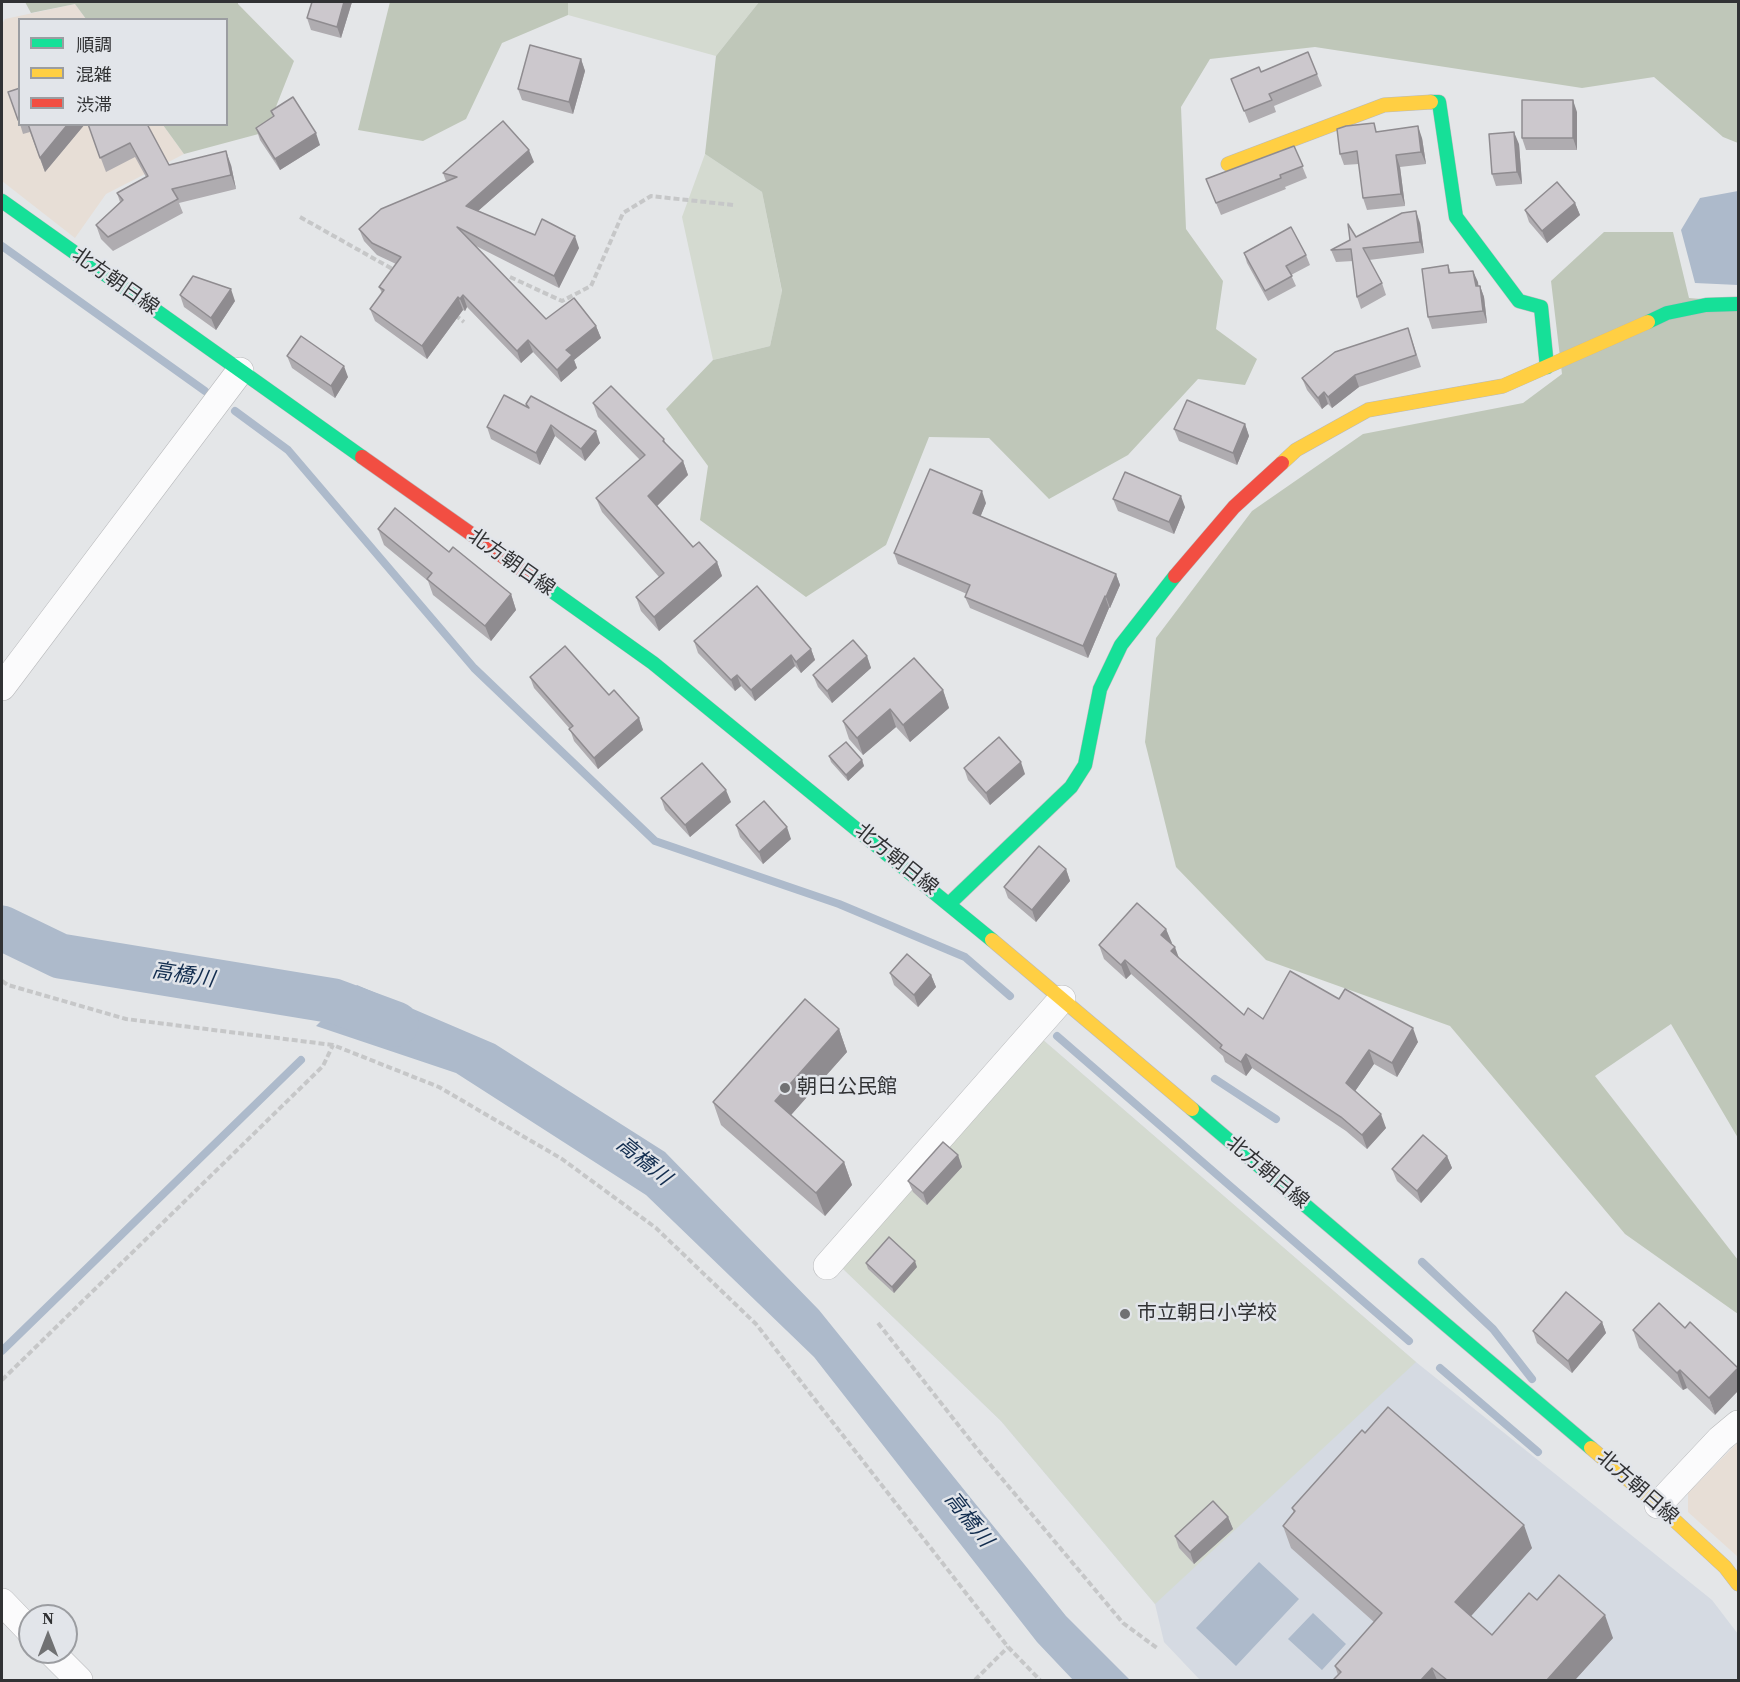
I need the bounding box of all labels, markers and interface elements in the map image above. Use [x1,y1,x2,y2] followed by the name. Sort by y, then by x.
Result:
[18,18,228,126] legend
[76,32,112,57] text: 順調
[76,62,112,87] text: 混雑
[76,92,112,117] text: 渋滞
[67,243,163,321] street label: 北方朝日線
[463,524,559,602] street label: 北方朝日線
[850,819,942,901] street label: 北方朝日線
[150,959,216,993] water label: 高橋川
[797,1076,897,1100] place label: 朝日公民館
[778,1081,792,1095] marker: 朝日公民館
[611,1132,675,1192] water label: 高橋川
[1221,1132,1313,1214] street label: 北方朝日線
[1137,1302,1277,1326] place label: 市立朝日小学校
[1118,1307,1132,1321] marker: 市立朝日小学校
[1591,1446,1683,1530] street label: 北方朝日線
[939,1487,997,1553] water label: 高橋川
[18,1604,78,1664] north arrow
[42,1607,54,1629] text: N

